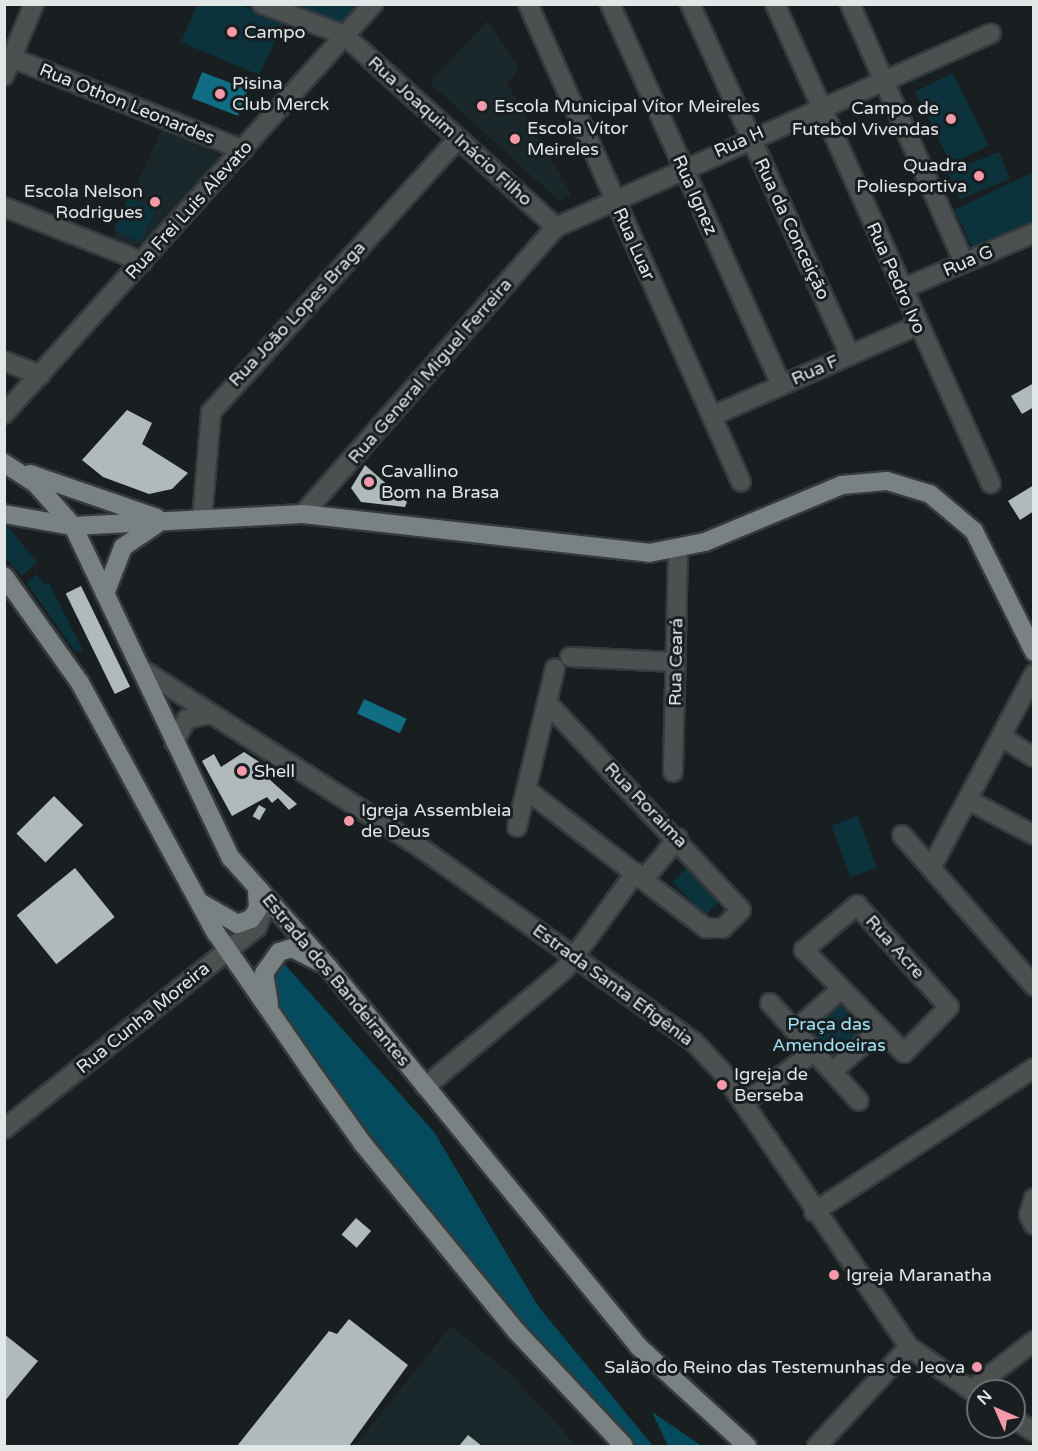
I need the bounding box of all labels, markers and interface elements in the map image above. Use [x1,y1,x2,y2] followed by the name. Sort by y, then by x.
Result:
[244,21,305,43] place label: Campo
[225,25,239,39] marker: Campo
[363,52,537,210] street label: Rua Joaquim Inácio Filho
[36,59,218,149] street label: Rua Othon Leonardes
[232,73,329,116] place label: Pisina Club Merck
[213,87,227,101] marker: Pisina Club Merck
[494,95,760,117] place label: Escola Municipal Vítor Meireles
[792,98,939,140] place label: Campo de Futebol Vivendas
[475,99,489,113] marker: Escola Municipal Vítor Meireles
[944,112,958,126] marker: Campo de Futebol Vivendas
[527,118,628,160] place label: Escola Vítor Meireles
[711,122,767,162] street label: Rua H
[508,132,522,146] marker: Escola Vítor Meireles
[121,136,257,284] street label: Rua Frei Luis Alevato
[668,152,722,238] street label: Rua Ignez
[750,155,834,303] street label: Rua da Conceição
[856,155,967,198] place label: Quadra Poliesportiva
[972,169,986,183] marker: Quadra Poliesportiva
[24,181,143,224] place label: Escola Nelson Rodrigues
[148,195,162,209] marker: Escola Nelson Rodrigues
[608,204,660,284] street label: Rua Luar
[862,219,930,337] street label: Rua Pedro Ivo
[224,237,370,391] street label: Rua João Lopes Braga
[940,241,996,281] street label: Rua G
[344,274,516,468] street label: Rua General Miguel Ferreira
[788,350,842,390] street label: Rua F
[381,461,499,504] place label: Cavallino Bom na Brasa
[362,475,376,489] marker: Cavallino Bom na Brasa
[664,618,688,706] street label: Rua Ceará
[600,758,692,852] street label: Rua Roraima
[254,760,295,782] place label: Shell
[235,764,249,778] marker: Shell
[361,800,511,842] place label: Igreja Assembleia de Deus
[342,814,356,828] marker: Igreja Assembleia de Deus
[257,889,415,1071] street label: Estrada dos Bandeirantes
[861,911,929,983] street label: Rua Acre
[528,919,698,1051] street label: Estrada Santa Efigênia
[72,958,214,1078] street label: Rua Cunha Moreira
[772,1014,886,1056] park label: Praça das Amendoeiras
[734,1064,808,1106] place label: Igreja de Berseba
[715,1078,729,1092] marker: Igreja de Berseba
[846,1264,992,1286] place label: Igreja Maranatha
[827,1268,841,1282] marker: Igreja Maranatha
[604,1356,965,1378] place label: Salão do Reino das Testemunhas de Jeova
[970,1360,984,1374] marker: Salão do Reino das Testemunhas de Jeova
[966,1379,1026,1439] north arrow
[973,1386,996,1409] text: N

